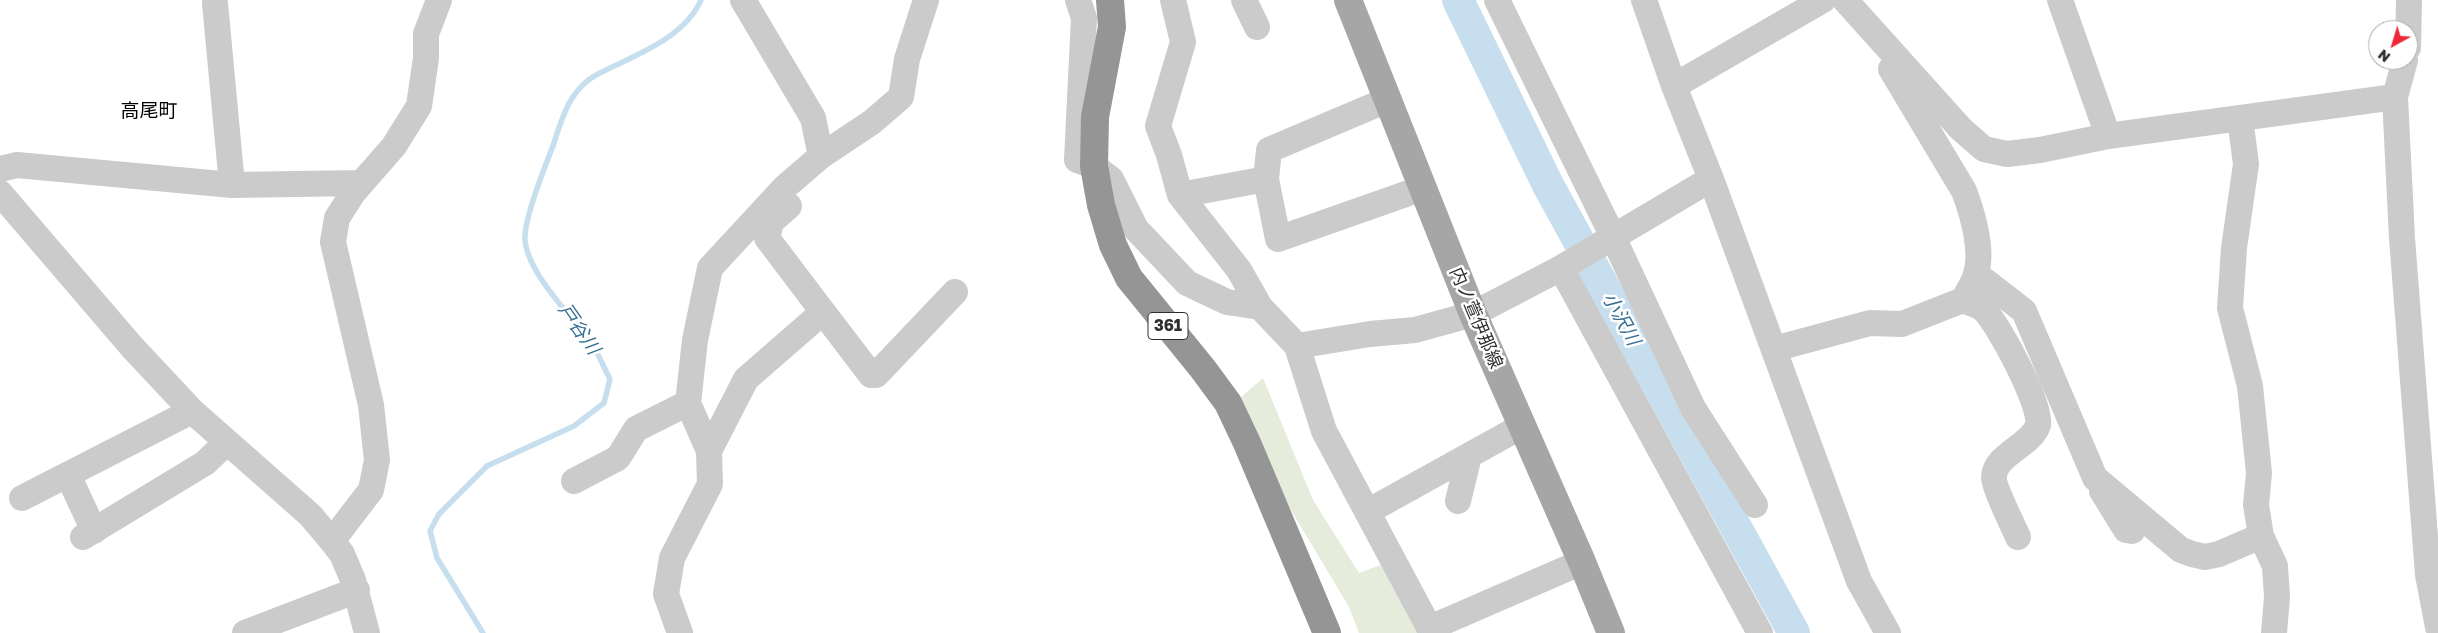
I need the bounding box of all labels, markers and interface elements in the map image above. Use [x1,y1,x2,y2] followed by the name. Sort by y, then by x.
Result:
[2368,20,2418,70] north arrow
[2374,46,2393,66] text: N
[121,100,177,122] district label: 高尾町
[1445,264,1507,372] street label: 内ノ萱伊那線
[1597,289,1645,349] water label: 小沢川
[553,299,605,359] water label: 戸谷川
[1148,312,1188,340] road number: 361

